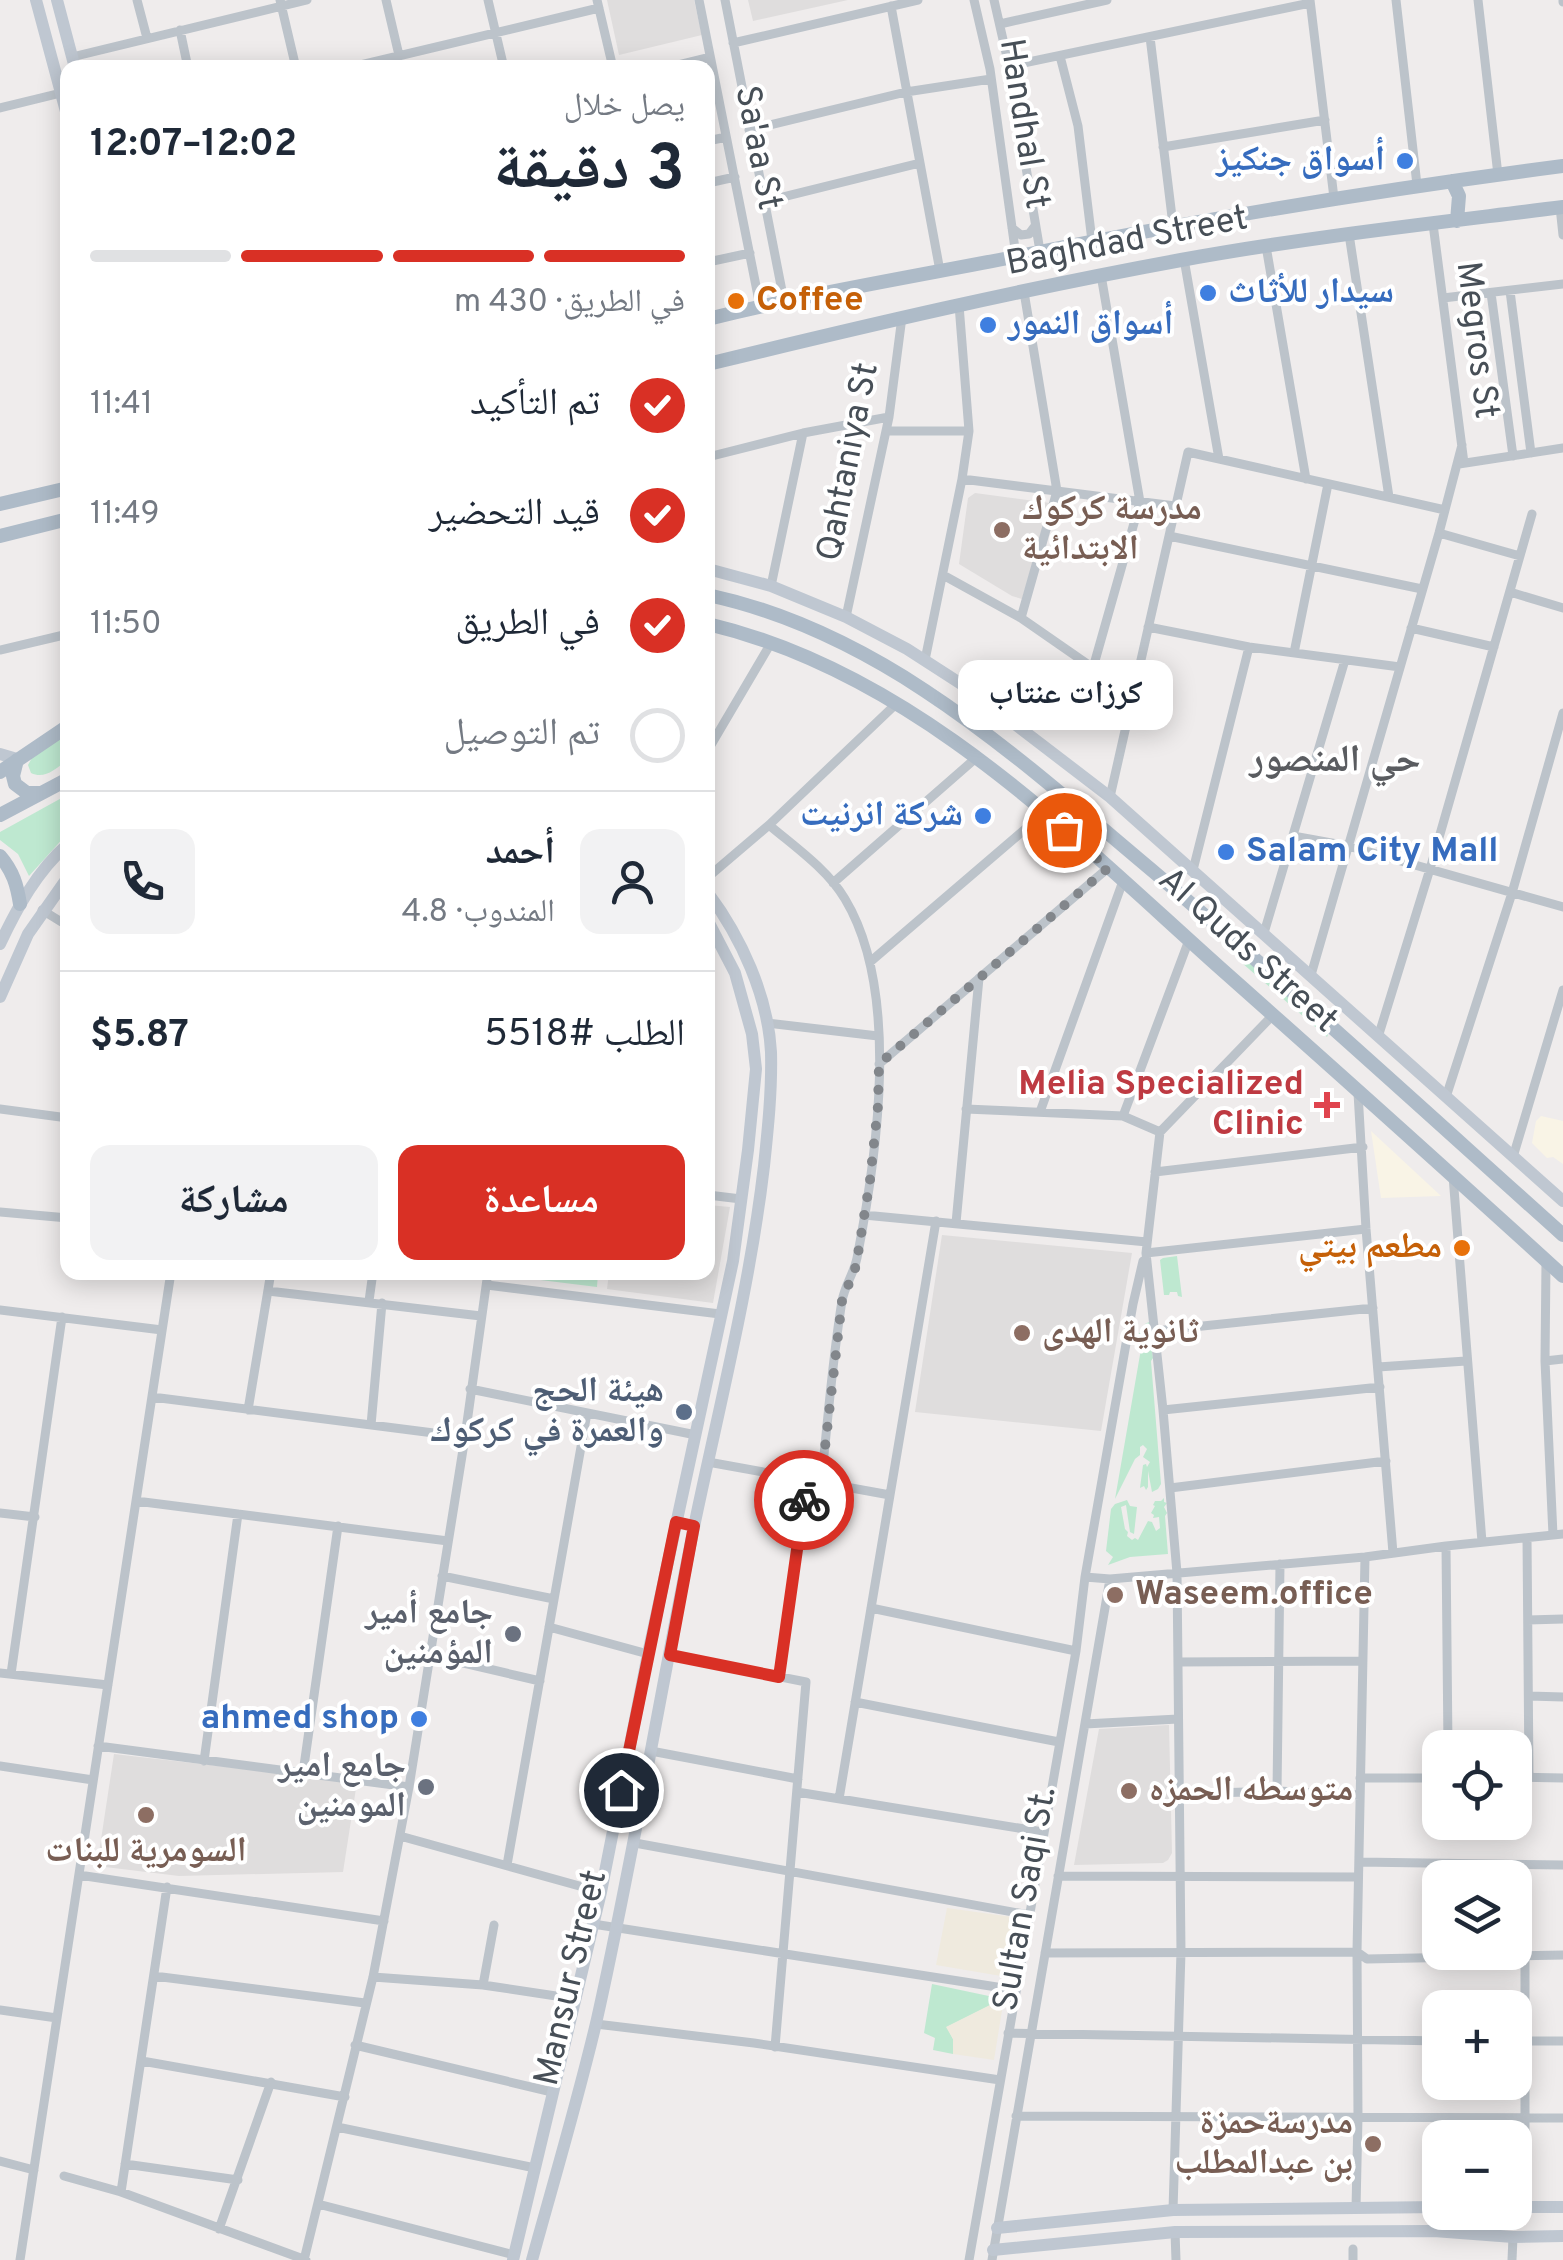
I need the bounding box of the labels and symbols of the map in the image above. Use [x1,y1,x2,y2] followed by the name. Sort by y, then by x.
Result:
[988,36,1058,212] street label: Handhal St
[723,82,791,214] street label: Sa'aa St
[1214,136,1385,183] place label: أسواق جنكيز
[1394,150,1416,172] marker: أسواق جنكيز
[1003,197,1251,287] street label: Baghdad Street
[1445,259,1507,421] street label: Megros St
[1228,271,1394,315] place label: سيدار للأثاث
[756,279,864,323] place label: Coffee
[1197,282,1219,304] marker: سيدار للأثاث
[725,290,747,312] marker: Coffee
[1006,300,1174,347] place label: أسواق النمور
[977,314,999,336] marker: أسواق النمور
[808,359,890,565] street label: Qahtaniya St
[1022,488,1202,572] place label: مدرسة كركوك الابتدائية
[991,519,1013,541] marker: مدرسة كركوك الابتدائية
[956,660,1172,730] callout: كرزات عنتاب
[1247,737,1421,787] district label: حي المنصور
[1022,788,1107,873] pin
[800,794,963,838] place label: شركة انرنيت
[972,805,994,827] marker: شركة انرنيت
[1246,830,1499,874] place label: Salam City Mall
[1215,841,1237,863] marker: Salam City Mall
[1148,859,1346,1043] street label: Al Quds Street
[1018,1063,1304,1147] place label: Melia Specialized Clinic
[1314,1092,1340,1118] marker: Melia Specialized Clinic
[1298,1226,1442,1273] place label: مطعم بيتي
[1451,1237,1473,1259] marker: مطعم بيتي
[1042,1311,1199,1355] place label: ثانوية الهدى
[1011,1322,1033,1344] marker: ثانوية الهدى
[430,1370,664,1457] place label: هيئة الحج والعمرة في كركوك
[673,1401,695,1423] marker: هيئة الحج والعمرة في كركوك
[754,1450,854,1550] courier
[1135,1573,1373,1617] place label: Waseem.office
[1104,1584,1126,1606] marker: Waseem.office
[363,1589,493,1676] place label: جامع أمير المؤمنين
[502,1623,524,1645] marker: جامع أمير المؤمنين
[201,1697,399,1741] place label: ahmed shop
[408,1708,430,1730] marker: ahmed shop
[276,1745,406,1829] place label: جامع امير المومنين
[579,1748,664,1833] pin
[1149,1769,1353,1813] place label: متوسطه الحمزه
[415,1776,437,1798] marker: جامع امير المومنين
[1118,1780,1140,1802] marker: متوسطه الحمزه
[985,1783,1067,2015] street label: Sultan Saqi St.
[135,1804,157,1826] marker: السومرية للبنات
[45,1830,247,1874] place label: السومرية للبنات
[526,1866,618,2090] street label: Mansur Street
[1174,2102,1353,2186] place label: مدرسةحمزة بن عبدالمطلب
[1362,2133,1384,2155] marker: مدرسةحمزة بن عبدالمطلب

